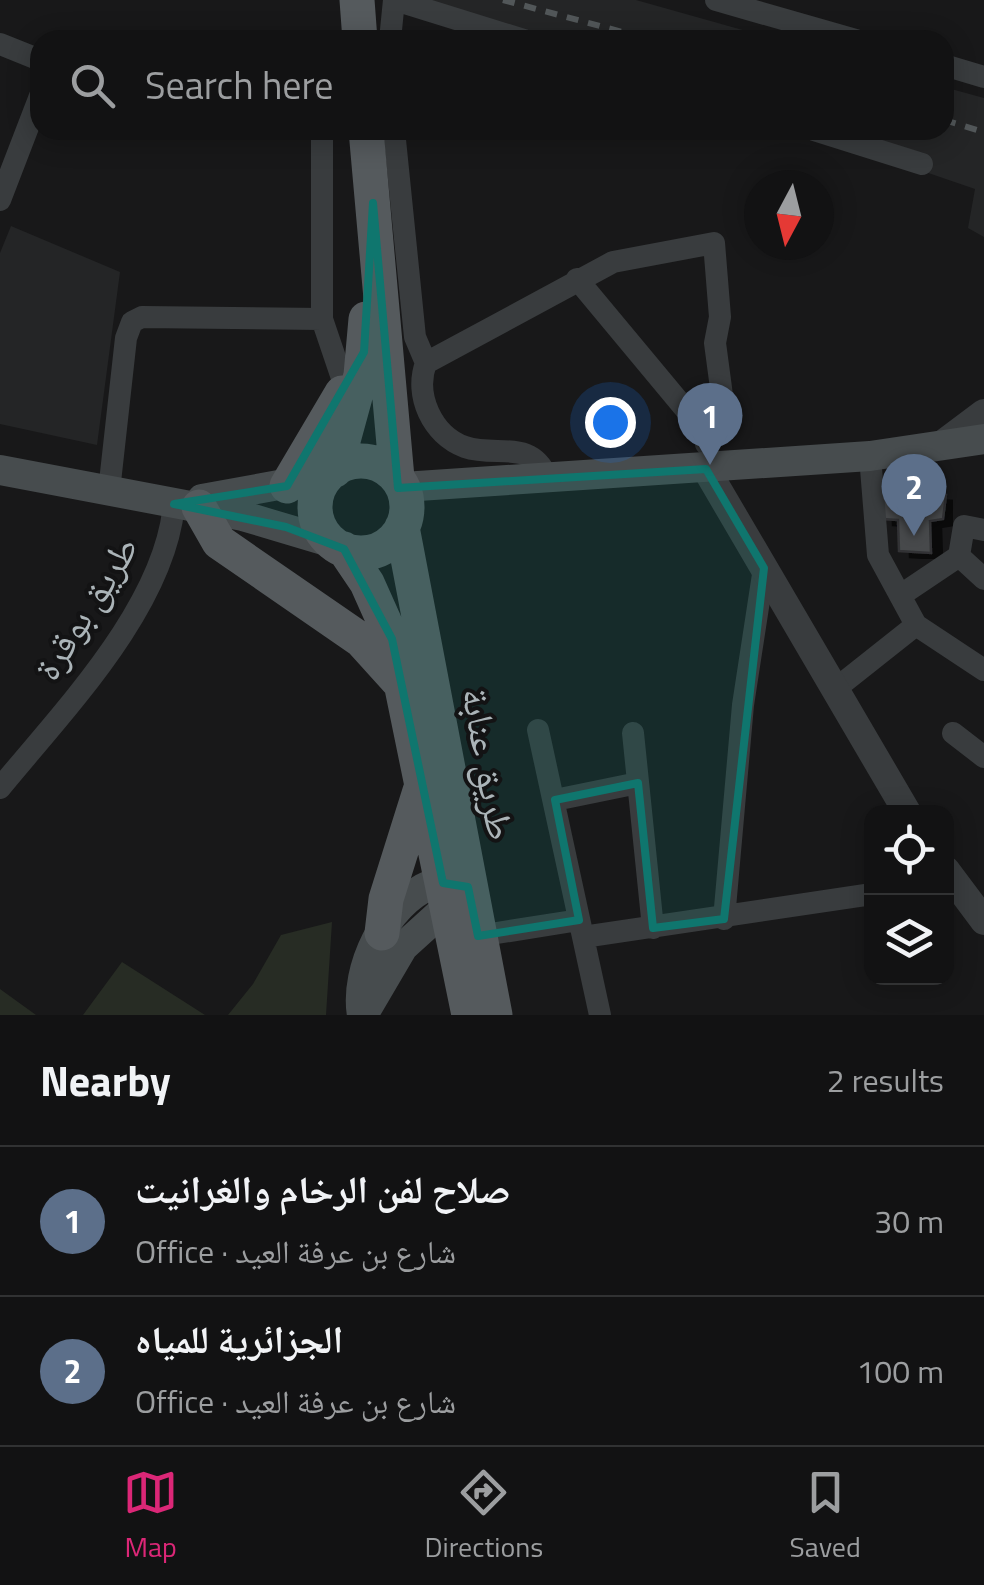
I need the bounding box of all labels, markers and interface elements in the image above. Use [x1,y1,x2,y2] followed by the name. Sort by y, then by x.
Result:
[30,30,954,140] search box
[145,56,333,114] text: Search here
[65,58,120,113] icon: search
[744,170,834,260] north arrow
[678,382,742,465] pin: 1
[585,397,636,448] your location
[882,454,946,536] pin: 2
[18,524,152,691] street label: طريق بوقرة
[447,683,531,845] street label: طريق عنابة
[864,805,954,985] map controls
[864,805,954,895] button: locate
[864,895,954,985] button: layers
[40,1048,171,1112] text: Nearby
[827,1056,944,1104] text: 2 results
[135,1160,510,1218] text: صلاح لفن الرخام والغرانيت
[64,1197,81,1245] text: 1
[874,1197,944,1245] text: 30 m
[135,1227,456,1275] text: Office · شارع بن عرفة العيد
[135,1310,343,1368] text: الجزائرية للمياه
[64,1347,81,1395] text: 2
[856,1347,944,1395] text: 100 m
[135,1377,456,1425] text: Office · شارع بن عرفة العيد
[123,1465,178,1568] tab: Map
[424,1465,543,1568] tab: Directions
[790,1465,861,1568] tab: Saved

